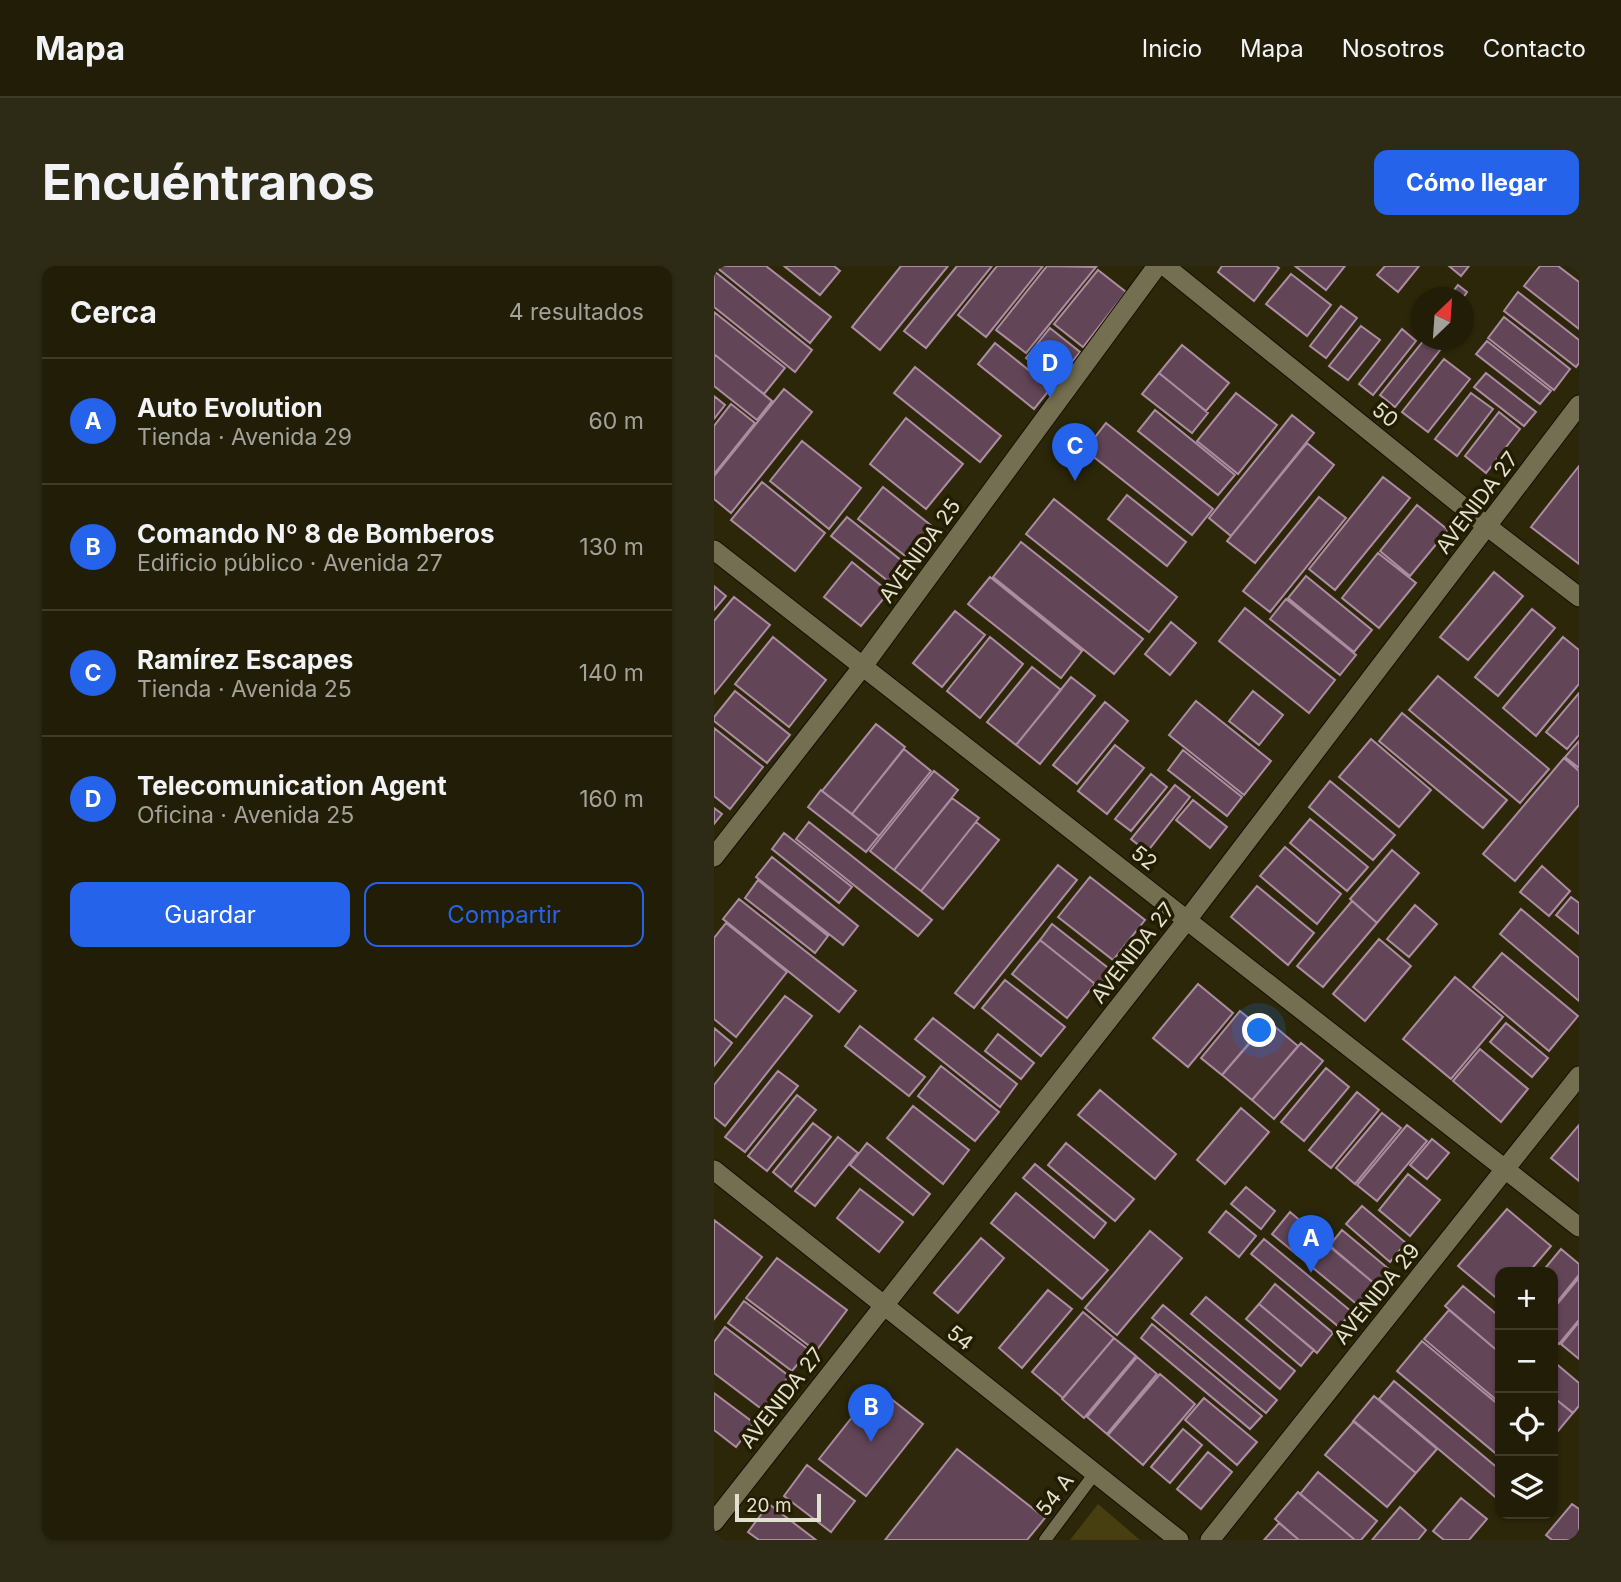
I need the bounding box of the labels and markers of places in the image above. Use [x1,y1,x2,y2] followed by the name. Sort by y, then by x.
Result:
[1027,340,1073,398] pin: D
[1052,423,1098,481] pin: C
[1288,1215,1334,1273] pin: A
[848,1384,894,1442] pin: B

